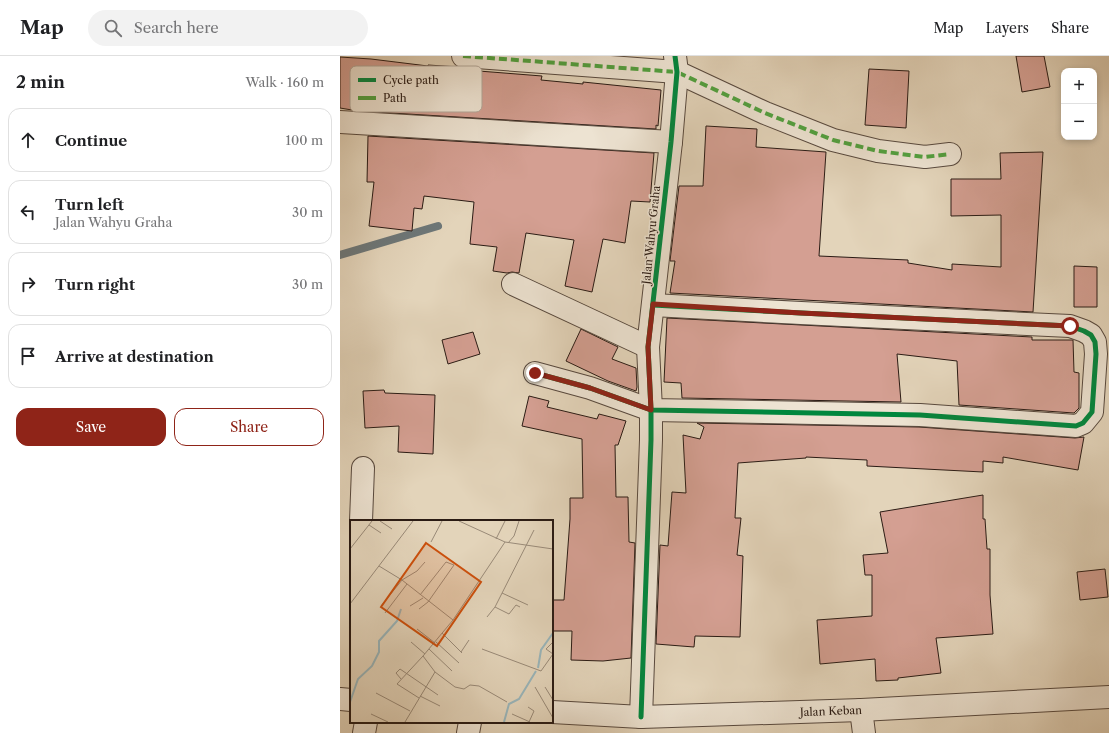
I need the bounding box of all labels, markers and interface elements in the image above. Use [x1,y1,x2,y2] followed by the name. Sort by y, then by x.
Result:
[88,10,368,46] search box
[20,16,64,39] text: Map
[102,17,124,39] icon: search
[134,18,219,37] text: Search here
[933,19,963,37] text: Map
[985,19,1029,37] text: Layers
[1051,19,1089,37] text: Share
[350,66,482,112] legend
[1061,68,1097,140] map controls
[1061,68,1097,104] button: +
[16,72,65,92] text: 2 min
[383,73,439,87] text: Cycle path
[245,74,324,90] text: Walk · 160 m
[383,91,407,105] text: Path
[1061,104,1097,140] button: −
[17,129,39,151] icon: ahead
[55,131,127,150] text: Continue
[285,132,323,148] text: 100 m
[639,185,663,287] street label: Jalan Wahyu Graha
[55,195,124,214] text: Turn left
[17,201,39,223] icon: left
[292,204,323,220] text: 30 m
[55,214,172,230] text: Jalan Wahyu Graha
[17,273,39,295] icon: right
[55,275,135,294] text: Turn right
[292,276,323,292] text: 30 m
[1061,317,1079,335] route start
[17,345,39,367] icon: arrive
[55,347,214,366] text: Arrive at destination
[526,364,544,382] route end
[16,408,166,446] button: Save
[174,408,324,446] button: Share
[350,520,553,723] inset map
[798,703,862,719] street label: Jalan Keban

